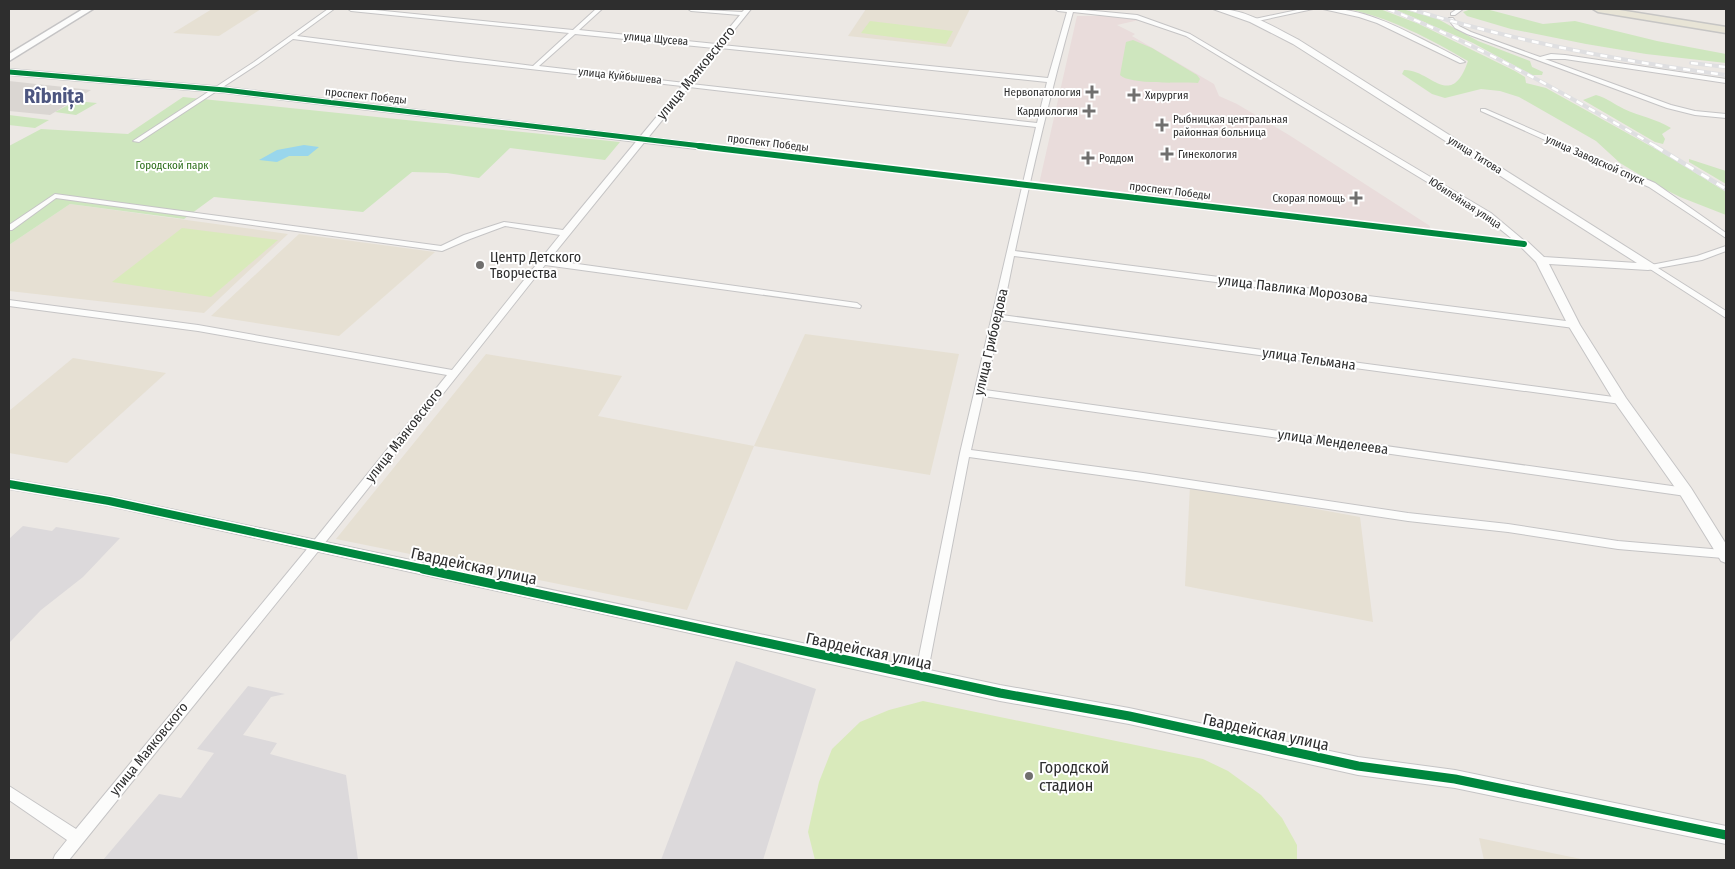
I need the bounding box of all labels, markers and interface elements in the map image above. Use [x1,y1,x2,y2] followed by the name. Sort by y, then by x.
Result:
[653,23,739,123] street label: улица Маяковского
[623,30,689,48] street label: улица Щусева
[578,65,662,87] street label: улица Куйбышева
[24,84,84,110] district label: Rîbnița
[325,85,407,107] street label: проспект Победы
[1085,85,1099,99] marker: Нервопатология
[1004,86,1081,99] place label: Нервопатология
[1127,88,1141,102] marker: Хирургия
[1145,89,1188,102] place label: Хирургия
[1082,104,1096,118] marker: Кардиология
[1017,105,1078,118] place label: Кардиология
[1173,113,1288,139] place label: Рыбницкая центральная районная больница
[1155,118,1169,132] marker: Рыбницкая центральная районная больница
[727,132,809,154] street label: проспект Победы
[1544,132,1647,188] street label: улица Заводской спуск
[1445,133,1505,177] street label: улица Титова
[1160,147,1174,161] marker: Гинекология
[1178,148,1237,161] place label: Гинекология
[1081,151,1095,165] marker: Роддом
[1099,152,1134,165] place label: Роддом
[135,159,209,172] park label: Городской парк
[1426,175,1504,231] street label: Юбилейная улица
[1129,180,1211,202] street label: проспект Победы
[1349,191,1363,205] marker: Скорая помощь
[1272,192,1345,205] place label: Скорая помощь
[490,249,581,282] place label: Центр Детского Творчества
[474,259,486,271] marker: Центр Детского Творчества
[1217,271,1369,307] street label: улица Павлика Морозова
[970,287,1012,397] street label: улица Грибоедова
[1261,344,1357,374] street label: улица Тельмана
[362,384,446,486] street label: улица Маяковского
[1277,426,1389,458] street label: улица Менделеева
[409,543,539,589] street label: Гвардейская улица
[804,628,934,674] street label: Гвардейская улица
[106,699,192,799] street label: улица Маяковского
[1201,709,1331,755] street label: Гвардейская улица
[1039,758,1109,795] place label: Городской стадион
[1023,770,1035,782] marker: Городской стадион

